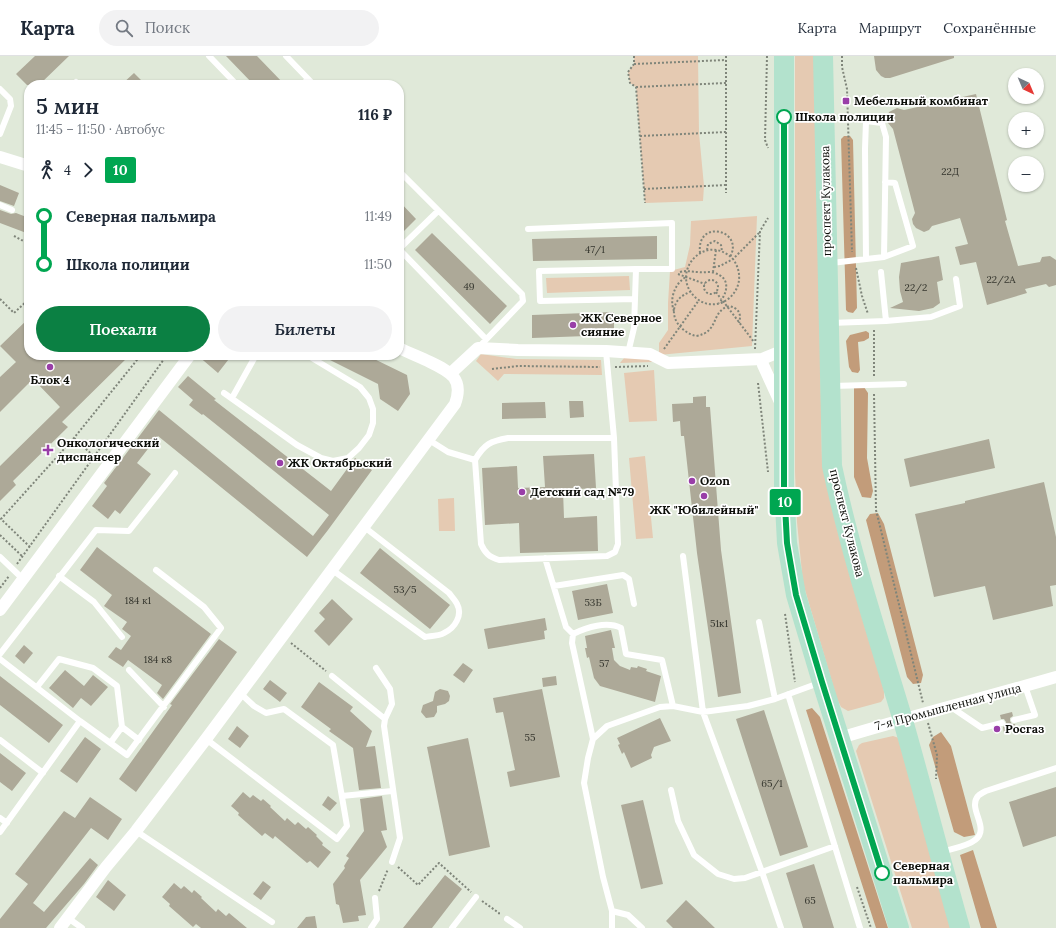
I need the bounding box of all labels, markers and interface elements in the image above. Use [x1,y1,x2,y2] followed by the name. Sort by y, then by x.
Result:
[99,10,379,46] search box
[20,16,75,40] text: Карта
[113,17,135,39] icon: search
[145,18,190,37] text: Поиск
[797,19,837,37] text: Карта
[859,19,921,37] text: Маршрут
[943,19,1036,37] text: Сохранённые
[1008,68,1044,104] north arrow
[1008,68,1044,192] map controls
[36,92,99,120] text: 5 мин
[854,93,989,108] place label: Мебельный комбинат
[841,96,851,106] marker: Мебельный комбинат
[358,105,392,124] text: 116 ₽
[776,109,792,125] marker: Школа полиции
[795,109,894,124] place label: Школа полиции
[1008,112,1044,148] button: +
[36,121,165,138] text: 11:45 – 11:50 · Автобус
[817,146,834,256] street label: проспект Кулакова
[1008,156,1044,192] button: −
[36,159,58,181] icon: walk
[77,159,99,181] icon: forward
[113,161,128,179] text: 10
[64,162,71,179] text: 4
[941,165,959,178] house number: 22Д
[66,207,216,226] text: Северная пальмира
[365,208,392,225] text: 11:49
[585,243,605,256] house number: 47/1
[66,255,190,274] text: Школа полиции
[364,256,392,273] text: 11:50
[986,273,1016,286] house number: 22/2А
[463,280,475,293] house number: 49
[905,281,927,294] house number: 22/2
[36,306,210,352] button: Поехали
[218,306,392,352] button: Билеты
[581,310,662,339] place label: ЖК Северное сияние
[568,320,578,330] marker: ЖК Северное сияние
[45,362,55,372] marker: Блок 4
[30,372,70,387] place label: Блок 4
[57,435,159,464] place label: Онкологический диспансер
[42,444,54,456] marker: Онкологический диспансер
[288,455,392,470] place label: ЖК Октябрьский
[275,458,285,468] marker: ЖК Октябрьский
[827,467,868,578] street label: проспект Кулакова
[700,473,730,488] place label: Ozon
[687,476,697,486] marker: Ozon
[530,484,634,499] place label: Детский сад №79
[517,487,527,497] marker: Детский сад №79
[767,489,803,515] line badge: 10
[699,491,709,501] marker: ЖК "Юбилейный"
[778,493,792,511] text: 10
[650,502,758,517] place label: ЖК "Юбилейный"
[394,583,416,596] house number: 53/5
[125,594,152,607] house number: 184 к1
[584,596,602,609] house number: 53Б
[710,617,728,630] house number: 51к1
[144,653,173,666] house number: 184 к8
[599,657,609,670] house number: 57
[873,680,1023,733] street label: 7-я Промышленная улица
[1005,721,1044,736] place label: Росгаз
[992,724,1002,734] marker: Росгаз
[525,731,535,744] house number: 55
[761,777,783,790] house number: 65/1
[893,858,954,887] place label: Северная пальмира
[874,865,890,881] marker: Северная пальмира
[804,894,816,907] house number: 65

